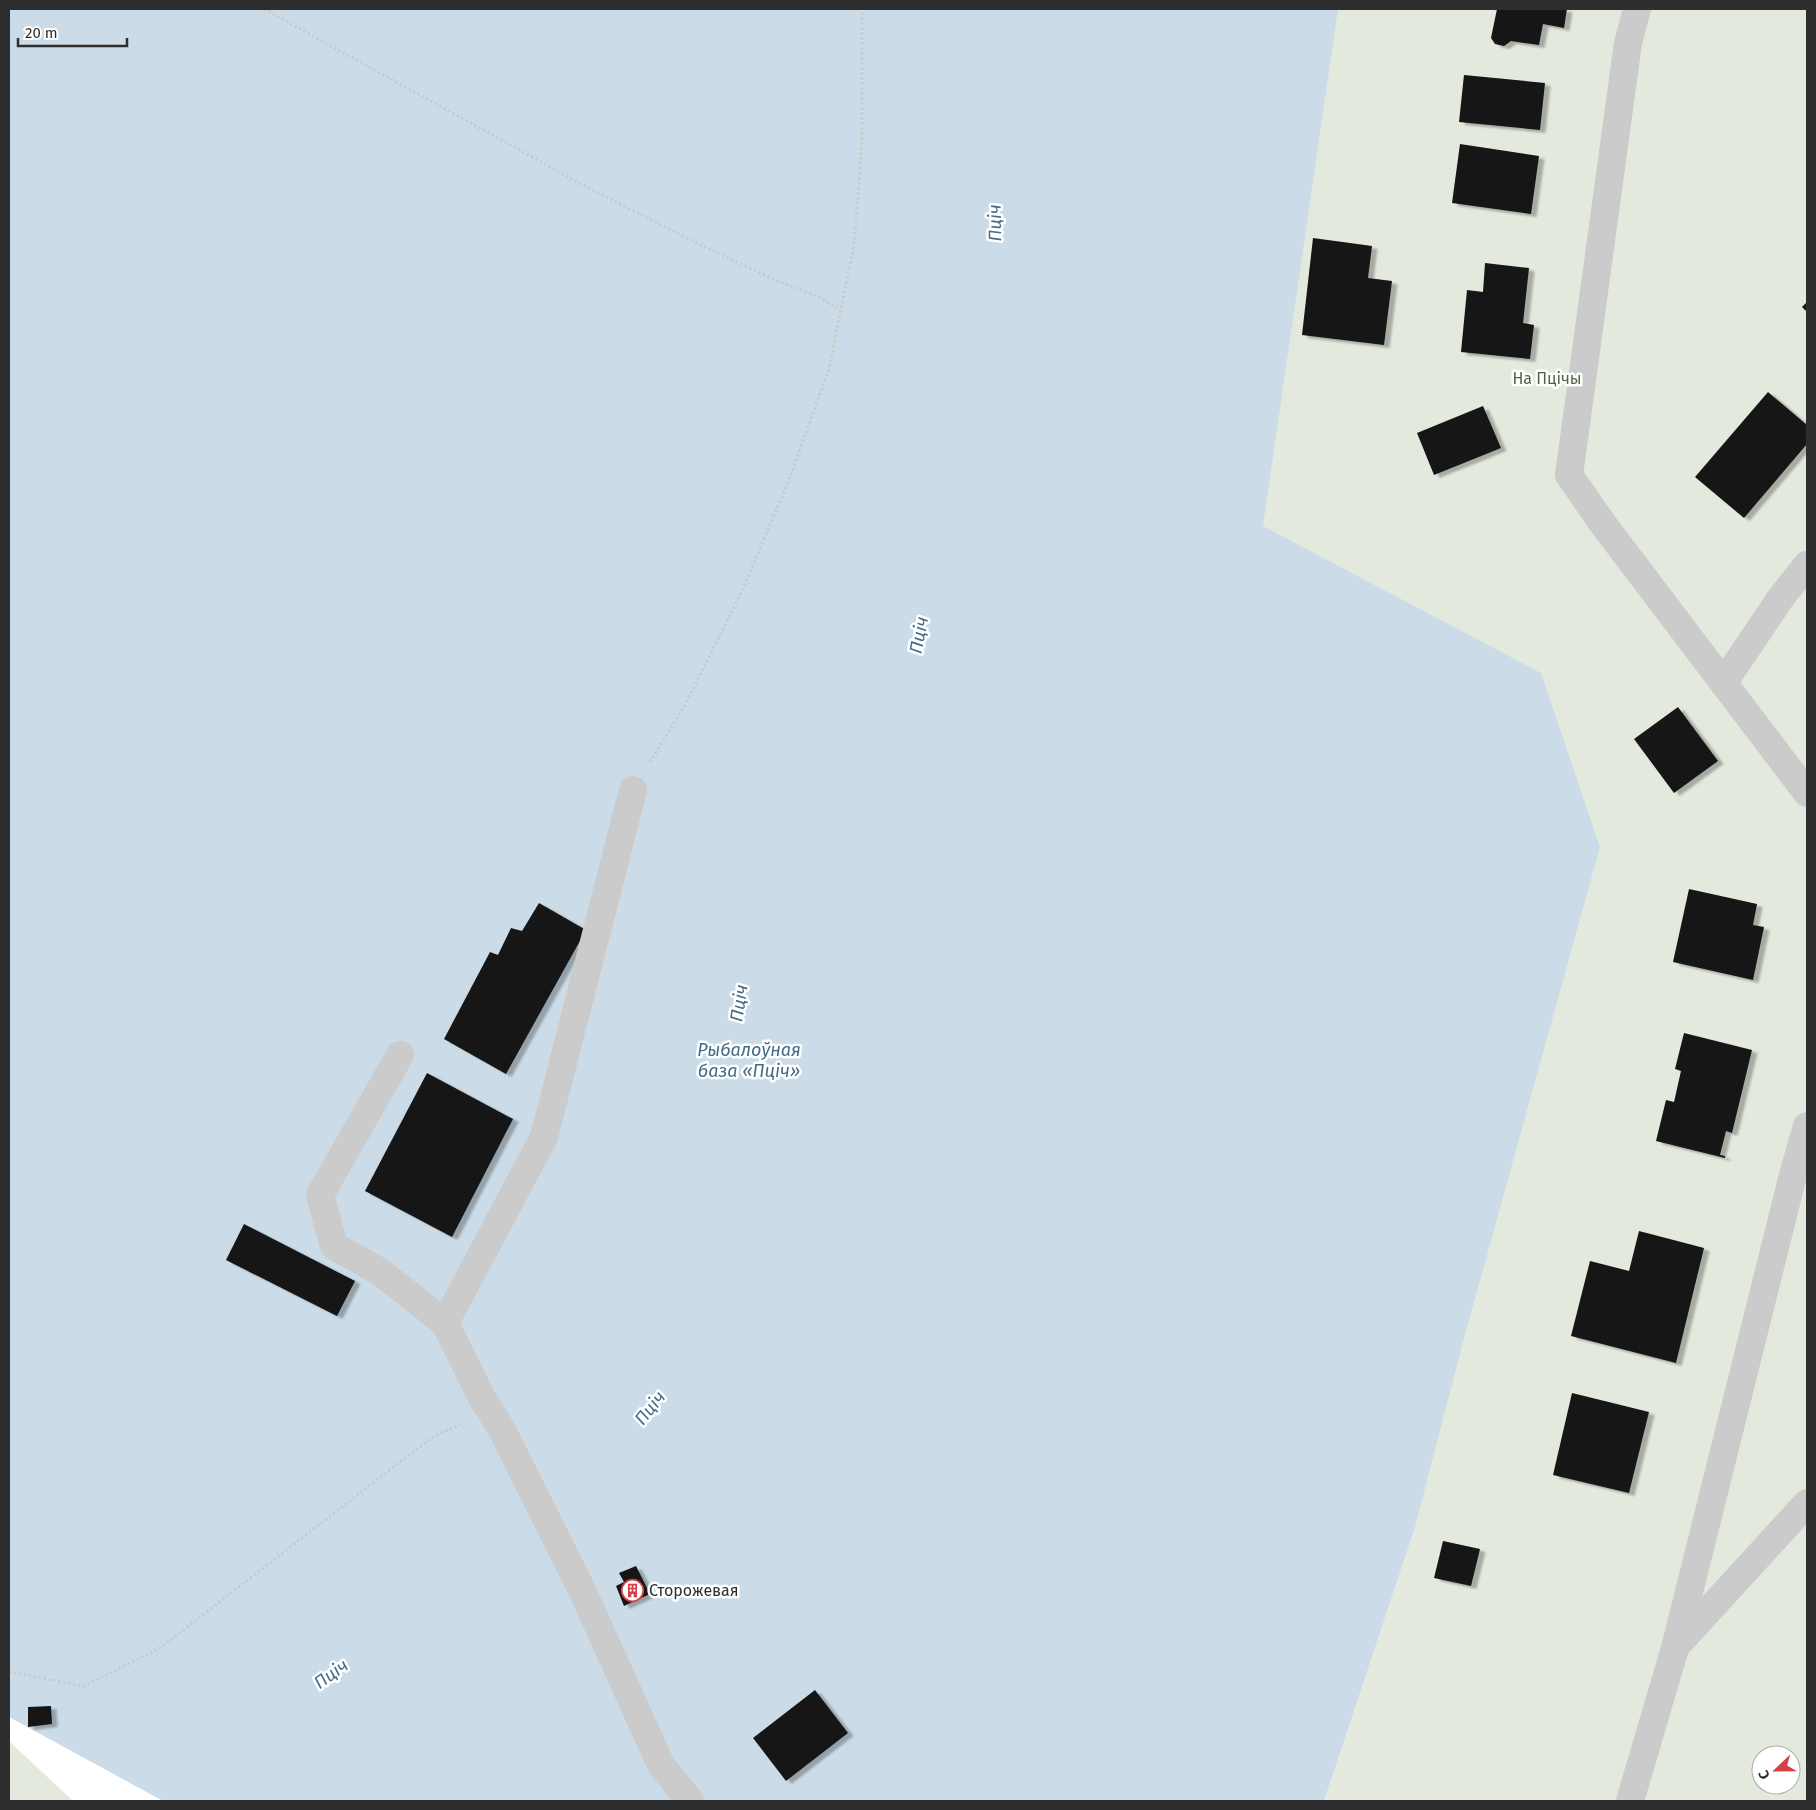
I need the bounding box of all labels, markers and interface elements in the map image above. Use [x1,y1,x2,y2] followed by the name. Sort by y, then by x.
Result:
[18,15,126,47] scale bar
[25,24,58,42] text: 20 m
[984,204,1006,242] water label: Пціч
[1512,369,1582,388] park label: На Пцічы
[905,615,933,655] water label: Пціч
[725,983,753,1023] water label: Пціч
[697,1039,801,1082] water label: Рыбалоўная база «Пціч»
[630,1387,670,1429] water label: Пціч
[621,1578,645,1602] building icon: Сторожевая
[649,1581,739,1600] place label: Сторожевая
[309,1654,353,1694] water label: Пціч
[1751,1745,1801,1795] north arrow
[1755,1768,1774,1782] text: С

